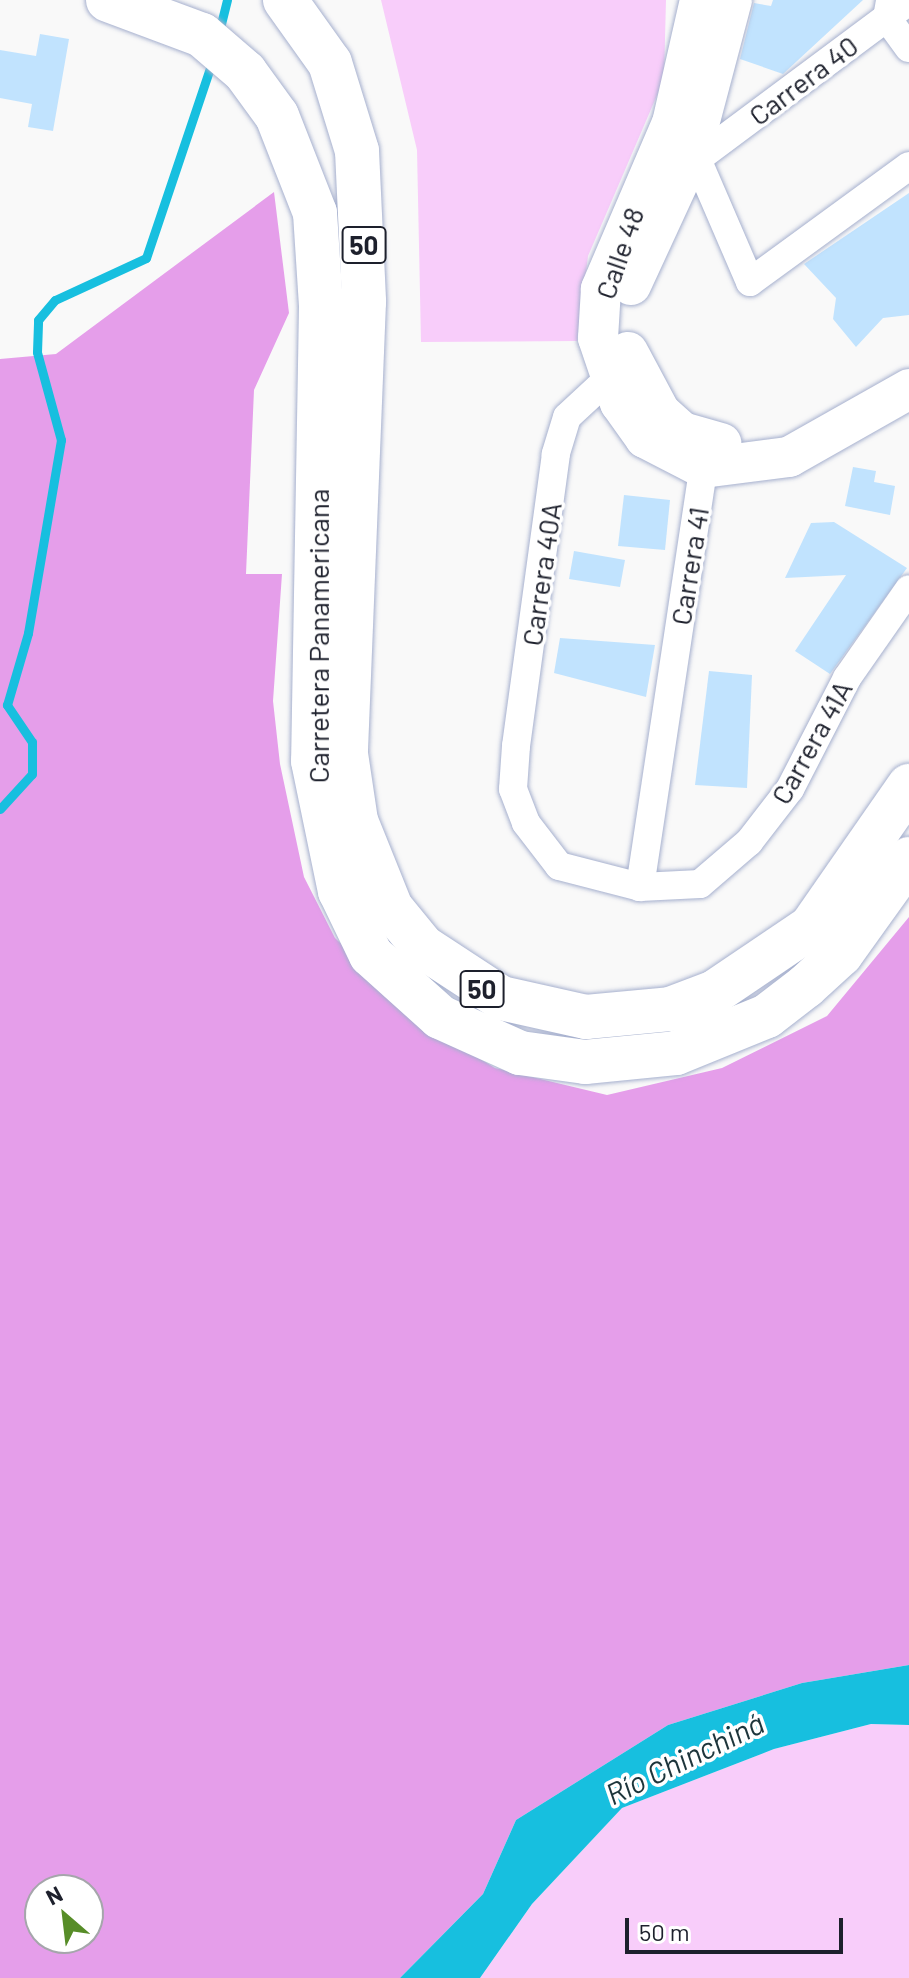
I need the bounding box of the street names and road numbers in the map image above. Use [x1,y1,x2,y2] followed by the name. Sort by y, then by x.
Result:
[742,28,864,132] street label: Carrera 40
[588,203,650,303] street label: Calle 48
[340,223,388,267] road number: 50
[301,489,335,783] street label: Carretera Panamericana
[514,500,568,648] street label: Carrera 40A
[663,505,715,627] street label: Carrera 41
[763,674,859,810] street label: Carrera 41A
[458,967,506,1011] road number: 50

